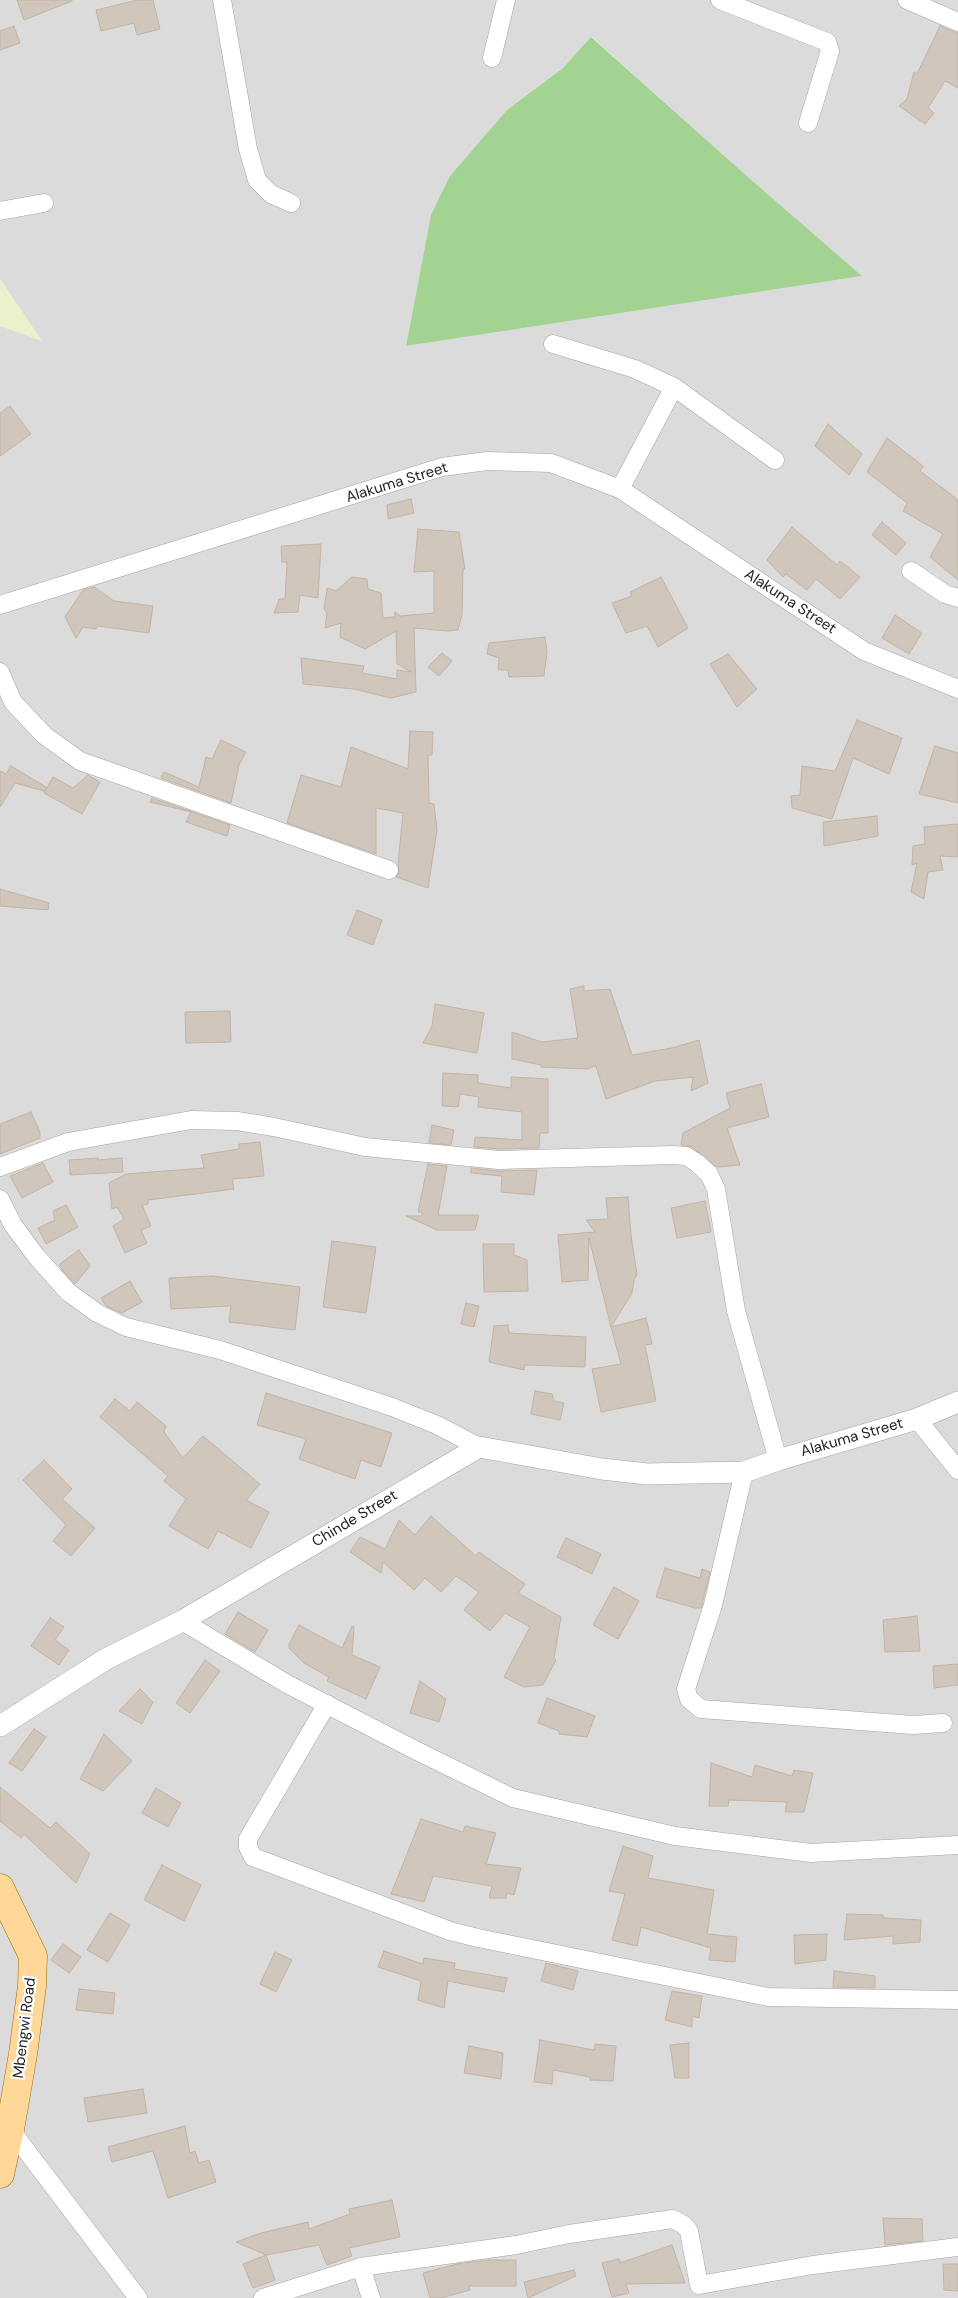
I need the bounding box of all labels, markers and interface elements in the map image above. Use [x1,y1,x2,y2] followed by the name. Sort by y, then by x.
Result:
[344,459,450,507] street label: Alakuma Street
[741,566,839,638] street label: Alakuma Street
[799,1415,905,1461] street label: Alakuma Street
[309,1487,401,1551] street label: Chinde Street
[10,1977,40,2079] street label: Mbengwi Road

